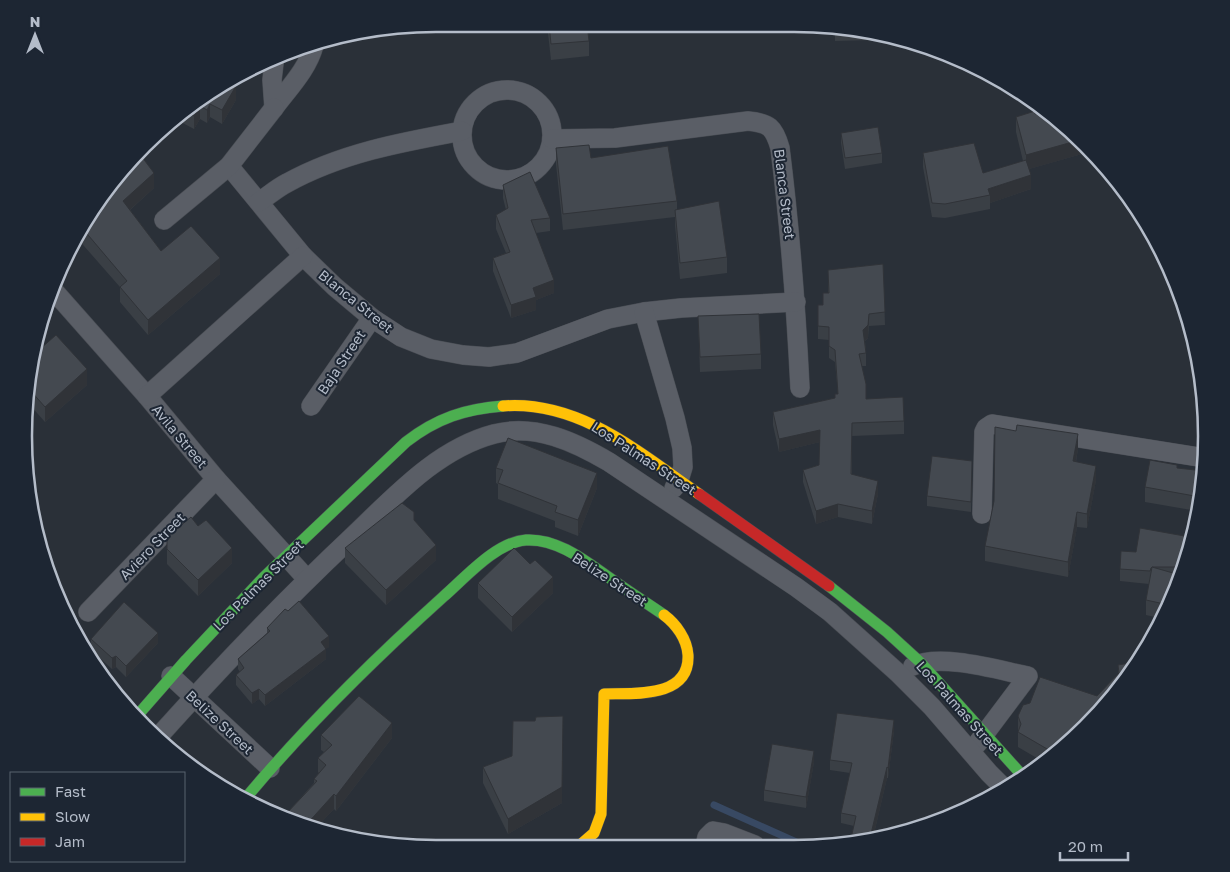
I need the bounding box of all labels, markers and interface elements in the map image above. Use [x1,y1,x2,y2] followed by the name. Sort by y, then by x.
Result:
[10,10,60,60] north arrow
[30,13,40,30] text: N
[771,148,799,240] street label: Blanca Street
[315,266,397,336] street label: Blanca Street
[313,327,369,397] street label: Baja Street
[149,401,211,471] street label: Avila Street
[589,418,699,498] street label: Los Palmas Street
[116,509,188,583] street label: Aviero Street
[209,536,307,634] street label: Los Palmas Street
[569,548,651,610] street label: Belize Street
[913,657,1007,759] street label: Los Palmas Street
[183,686,257,758] street label: Belize Street
[10,772,185,862] legend
[55,782,86,800] text: Fast
[55,807,90,825] text: Slow
[1060,830,1128,862] scale bar
[55,832,85,850] text: Jam
[1068,837,1103,855] text: 20 m

